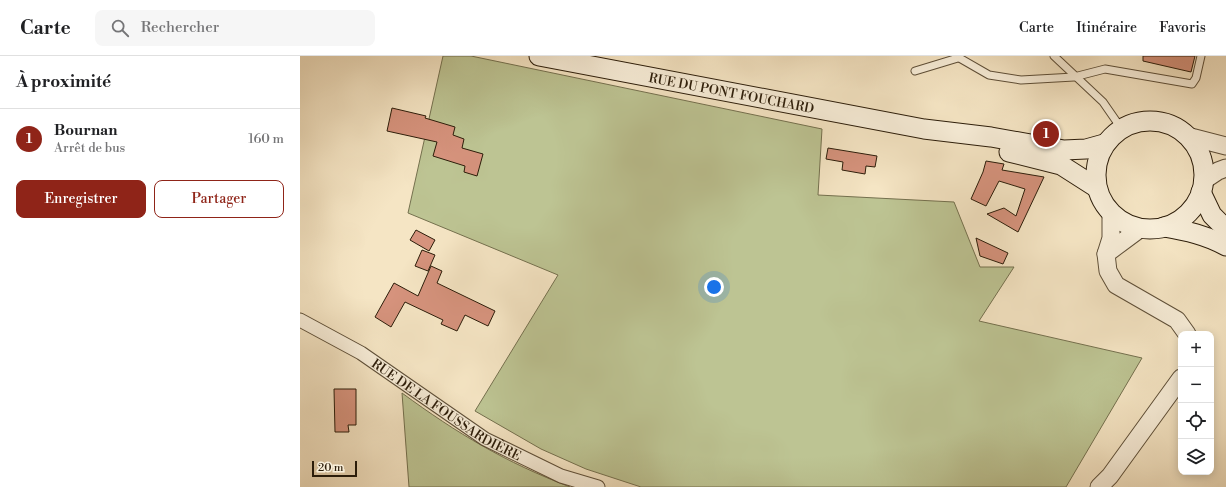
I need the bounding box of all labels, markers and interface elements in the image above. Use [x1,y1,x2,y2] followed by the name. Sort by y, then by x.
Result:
[95,10,375,46] search box
[20,16,71,40] text: Carte
[109,17,131,39] icon: search
[141,18,219,37] text: Rechercher
[1019,19,1054,37] text: Carte
[1076,19,1137,37] text: Itinéraire
[1159,19,1206,37] text: Favoris
[647,70,815,117] street label: RUE DU PONT FOUCHARD
[16,71,111,93] text: À proximité
[1033,119,1059,149] pin: 1
[54,121,117,140] text: Bournan
[26,131,32,147] text: 1
[248,131,284,147] text: 160 m
[54,140,125,156] text: Arrêt de bus
[16,180,146,218] button: Enregistrer
[154,180,284,218] button: Partager
[704,277,724,297] your location
[1178,331,1214,475] map controls
[1178,331,1214,367] button: +
[368,356,524,464] street label: RUE DE LA FOUSSARDIÈRE
[1178,367,1214,403] button: −
[1178,403,1214,439] button: locate
[1178,439,1214,475] button: layers
[312,459,357,478] scale bar
[318,461,343,475] text: 20 m

